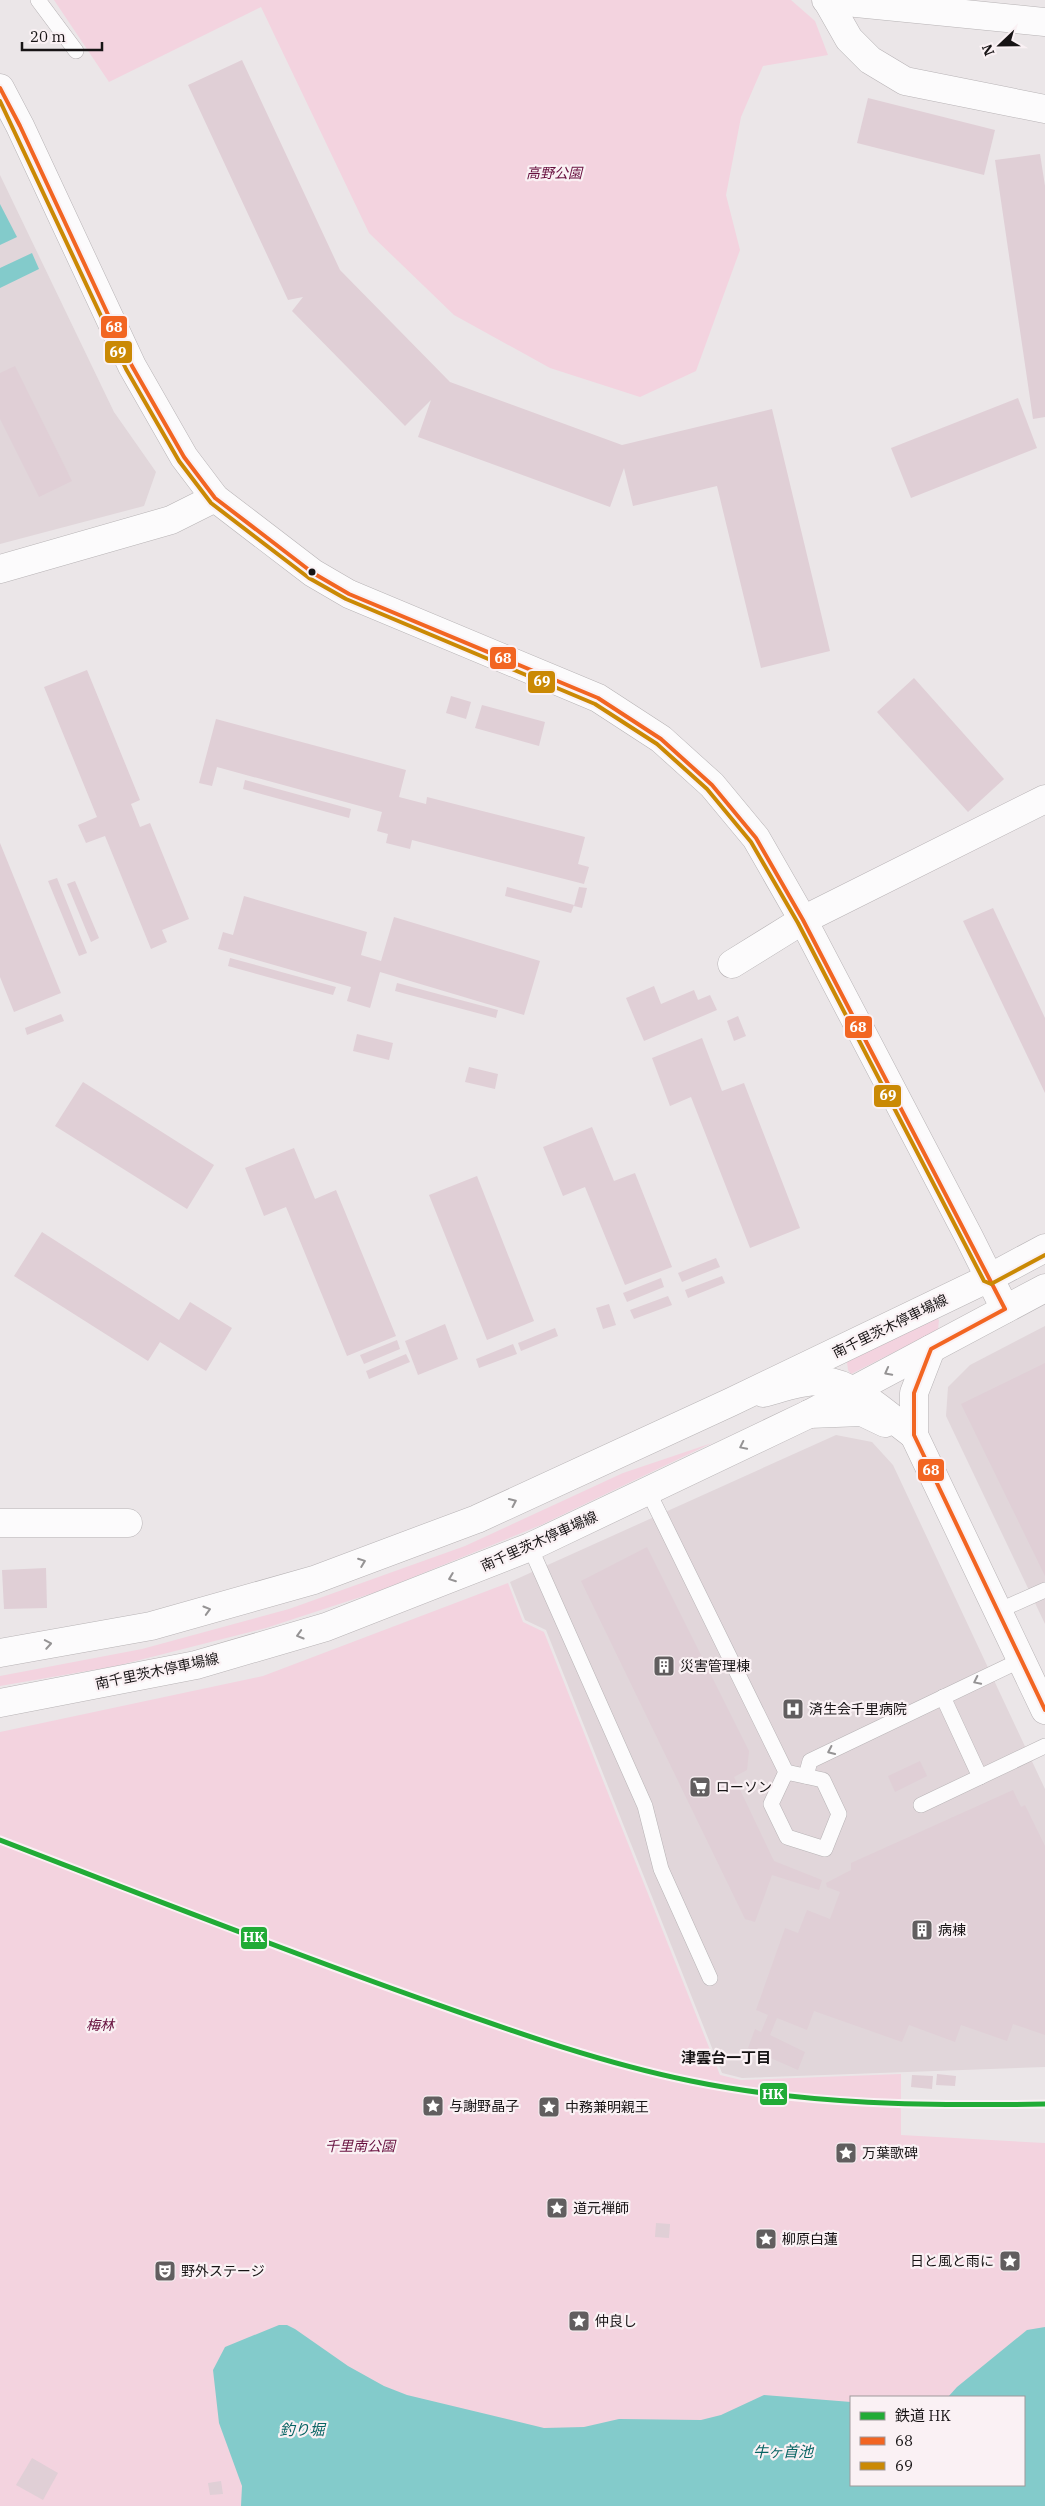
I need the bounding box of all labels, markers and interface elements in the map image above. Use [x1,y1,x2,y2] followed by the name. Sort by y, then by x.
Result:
[22,20,102,52] scale bar
[975,20,1025,70] north arrow
[30,27,66,46] text: 20 m
[978,41,998,58] text: N
[526,164,584,182] park label: 高野公園
[100,315,128,339] line badge: 68
[106,318,122,336] text: 68
[104,340,133,364] line badge: 69
[110,343,126,361] text: 69
[307,567,317,577] unlabelled marker
[489,646,517,670] line badge: 68
[495,649,511,667] text: 68
[527,670,556,694] line badge: 69
[534,672,550,690] text: 69
[844,1015,873,1039] line badge: 68
[850,1018,866,1036] text: 68
[873,1084,902,1108] line badge: 69
[880,1086,896,1104] text: 69
[829,1290,951,1362] street label: 南千里茨木停車場線
[884,1366,893,1376] one-way arrow
[739,1439,748,1450] one-way arrow
[917,1458,945,1482] line badge: 68
[923,1461,939,1479] text: 68
[508,1498,517,1509] one-way arrow
[478,1507,600,1575] street label: 南千里茨木停車場線
[357,1558,366,1568] one-way arrow
[448,1572,457,1582] one-way arrow
[202,1605,211,1616] one-way arrow
[296,1629,304,1640] one-way arrow
[44,1640,52,1650] one-way arrow
[94,1649,220,1693] street label: 南千里茨木停車場線
[652,1654,676,1678] building icon: 災害管理棟
[680,1657,750,1675] place label: 災害管理棟
[973,1675,982,1685] one-way arrow
[781,1697,805,1721] hospital icon: 済生会千里病院
[809,1700,907,1718] place label: 済生会千里病院
[827,1745,836,1755] one-way arrow
[688,1775,712,1799] supermarket icon: ローソン
[716,1778,772,1796] place label: ローソン
[910,1918,934,1942] building icon: 病棟
[938,1921,966,1939] place label: 病棟
[240,1926,268,1950] line badge: HK
[243,1928,265,1946] text: HK
[86,2016,116,2034] park label: 梅林
[681,2048,771,2067] district label: 津雲台一丁目
[759,2082,788,2106] line badge: HK
[762,2085,784,2103] text: HK
[421,2094,445,2118] place icon: 与謝野晶子
[537,2095,561,2119] place icon: 中務兼明親王
[449,2097,519,2115] place label: 与謝野晶子
[565,2098,649,2116] place label: 中務兼明親王
[325,2137,397,2155] park label: 千里南公園
[834,2141,858,2165] place icon: 万葉歌碑
[862,2144,918,2162] place label: 万葉歌碑
[545,2196,569,2220] place icon: 道元禅師
[573,2199,629,2217] place label: 道元禅師
[754,2227,778,2251] place icon: 柳原白蓮
[782,2230,838,2248] place label: 柳原白蓮
[998,2249,1022,2273] place icon: 日と風と雨に
[910,2252,994,2270] place label: 日と風と雨に
[153,2259,177,2283] theatre icon: 野外ステージ
[181,2262,265,2280] place label: 野外ステージ
[567,2309,591,2333] place icon: 仲良し
[595,2312,637,2330] place label: 仲良し
[850,2396,1025,2486] legend
[895,2406,951,2425] text: 鉄道 HK
[279,2420,326,2439] water label: 釣り堀
[895,2431,913,2450] text: 68
[753,2442,815,2461] water label: 牛ヶ首池
[895,2456,913,2475] text: 69

